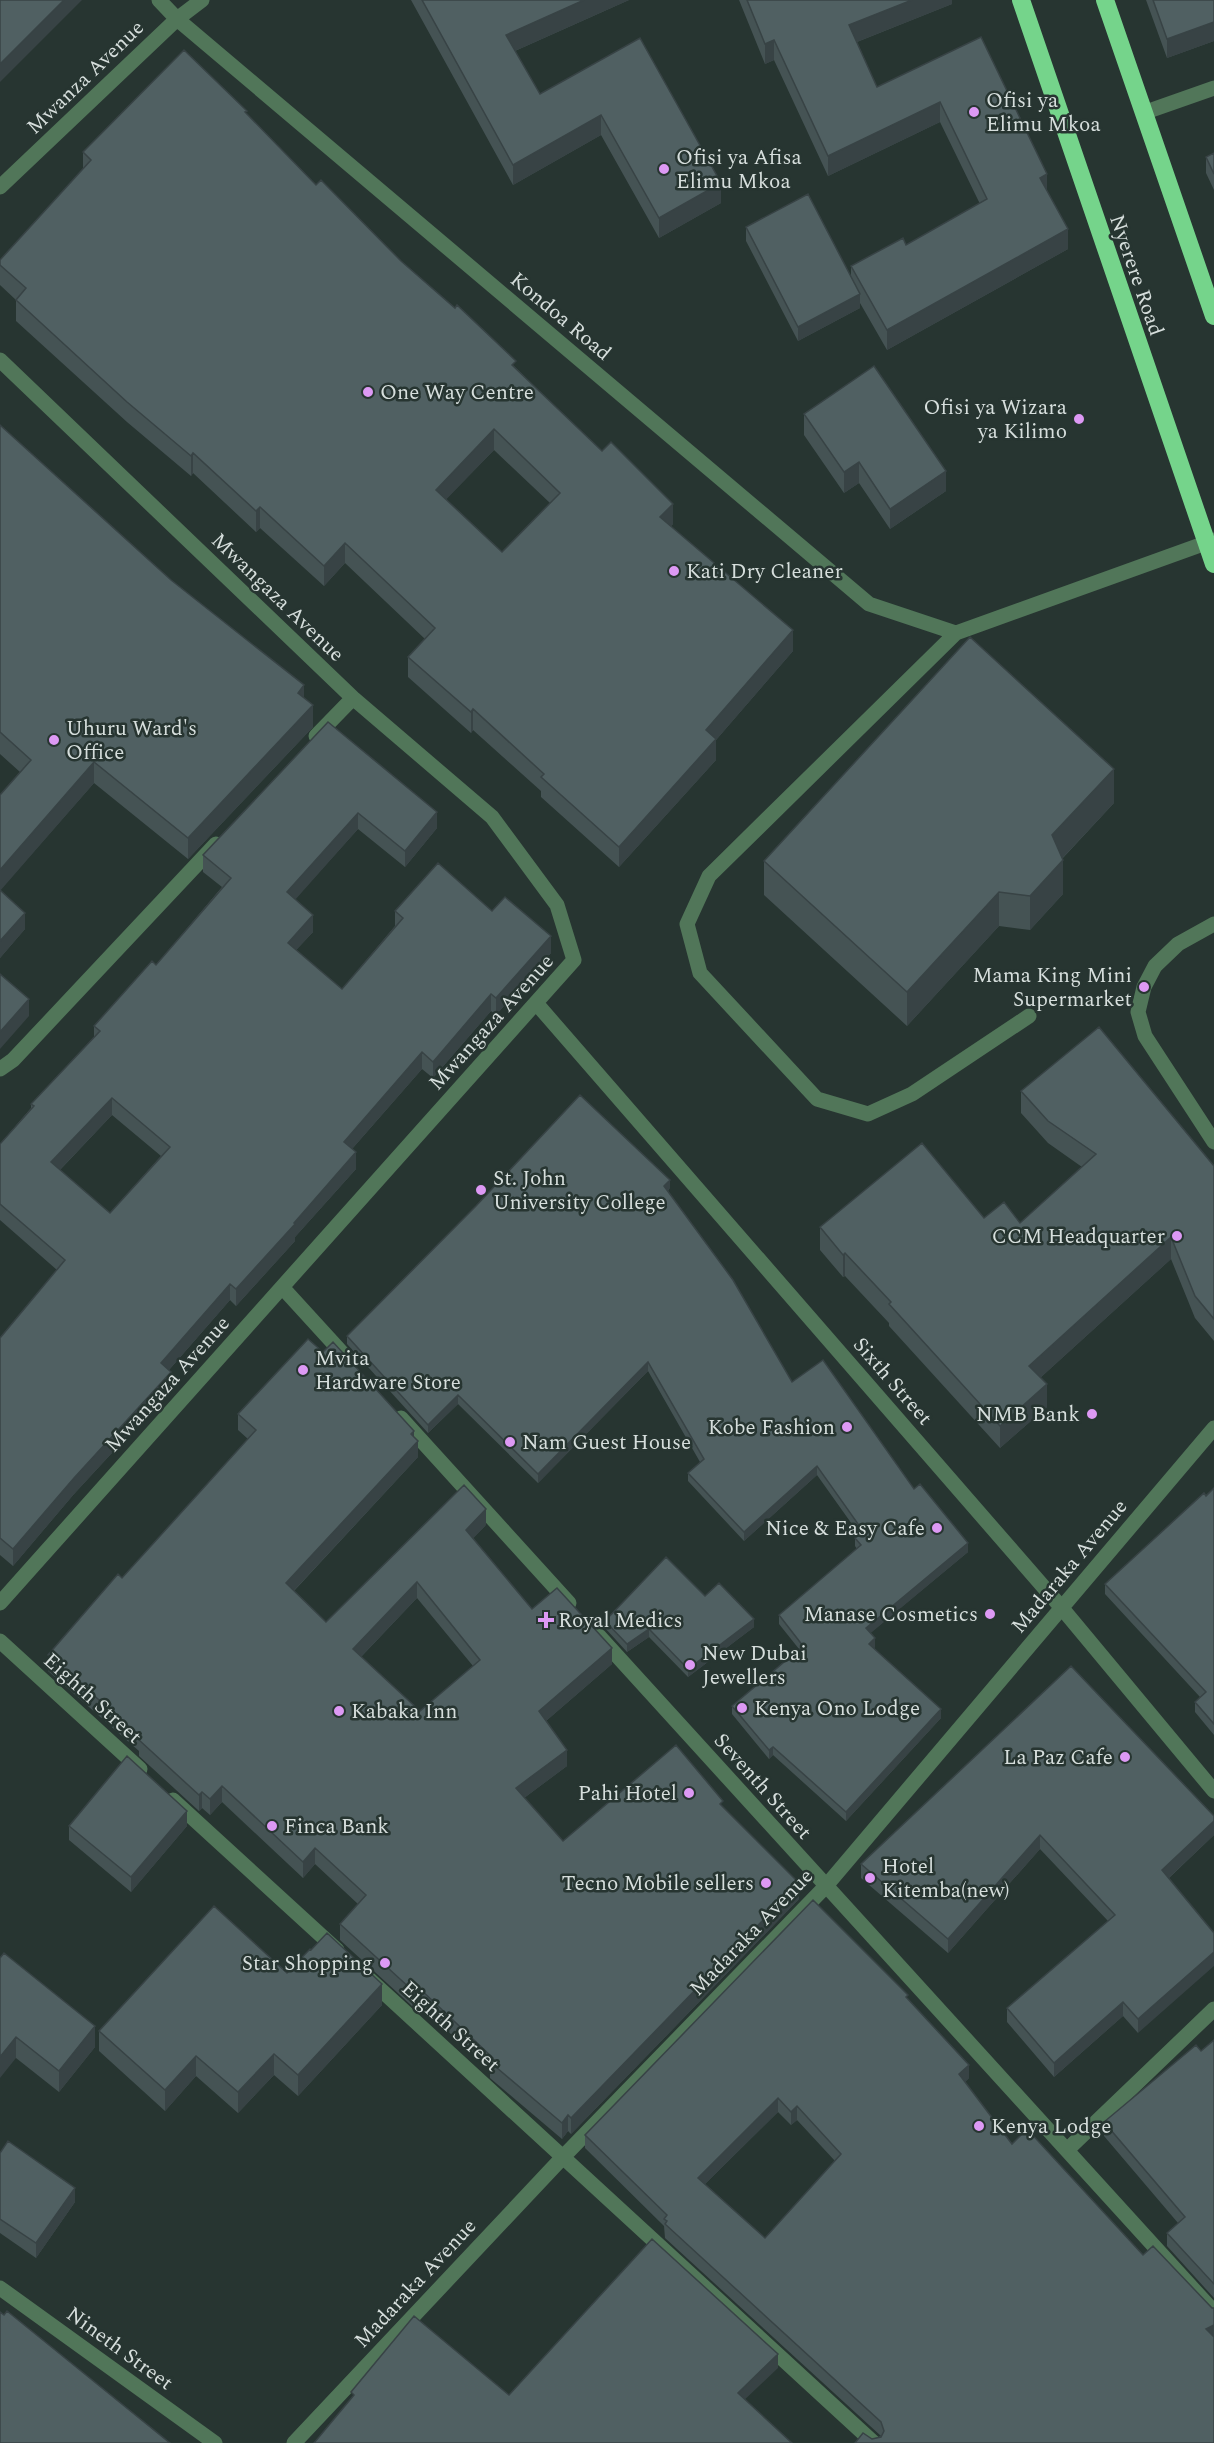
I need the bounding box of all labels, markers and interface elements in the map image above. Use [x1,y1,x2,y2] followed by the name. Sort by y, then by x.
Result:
[19,13,152,142] street label: Mwanza Avenue
[986,85,1101,141] place label: Ofisi ya Elimu Mkoa
[967,105,981,119] marker: Ofisi ya Elimu Mkoa
[676,142,803,198] place label: Ofisi ya Afisa Elimu Mkoa
[657,162,671,176] marker: Ofisi ya Afisa Elimu Mkoa
[1100,210,1172,340] street label: Nyerere Road
[502,265,618,369] street label: Kondoa Road
[380,377,534,409] place label: One Way Centre
[361,385,375,399] marker: One Way Centre
[923,392,1068,448] place label: Ofisi ya Wizara ya Kilimo
[1072,412,1086,426] marker: Ofisi ya Wizara ya Kilimo
[203,526,351,670] street label: Mwangaza Avenue
[686,556,843,588] place label: Kati Dry Cleaner
[667,564,681,578] marker: Kati Dry Cleaner
[66,713,197,769] place label: Uhuru Ward's Office
[47,733,61,747] marker: Uhuru Ward's Office
[421,947,562,1098] street label: Mwangaza Avenue
[972,960,1132,1016] place label: Mama King Mini Supermarket
[1137,980,1151,994] marker: Mama King Mini Supermarket
[493,1163,666,1219] place label: St. John University College
[474,1183,488,1197] marker: St. John University College
[992,1221,1165,1253] place label: CCM Headquarter
[1170,1229,1184,1243] marker: CCM Headquarter
[97,1309,238,1460] street label: Mwangaza Avenue
[845,1330,940,1433] street label: Sixth Street
[315,1343,461,1399] place label: Mvita Hardware Store
[296,1363,310,1377] marker: Mvita Hardware Store
[976,1399,1080,1431] place label: NMB Bank
[1085,1407,1099,1421] marker: NMB Bank
[708,1412,835,1444] place label: Kobe Fashion
[840,1420,854,1434] marker: Kobe Fashion
[522,1427,691,1459] place label: Nam Guest House
[503,1435,517,1449] marker: Nam Guest House
[1004,1492,1136,1641] street label: Madaraka Avenue
[765,1513,925,1545] place label: Nice & Easy Cafe
[930,1521,944,1535] marker: Nice & Easy Cafe
[804,1599,978,1631] place label: Manase Cosmetics
[558,1605,683,1637] place label: Royal Medics
[983,1607,997,1621] marker: Manase Cosmetics
[539,1613,553,1627] marker: Royal Medics
[702,1638,807,1694] place label: New Dubai Jewellers
[36,1645,149,1752] street label: Eighth Street
[683,1658,697,1672] marker: New Dubai Jewellers
[754,1693,920,1725] place label: Kenya Ono Lodge
[351,1696,457,1728] place label: Kabaka Inn
[735,1701,749,1715] marker: Kenya Ono Lodge
[332,1704,346,1718] marker: Kabaka Inn
[705,1726,819,1847] street label: Seventh Street
[1003,1742,1113,1774] place label: La Paz Cafe
[1118,1750,1132,1764] marker: La Paz Cafe
[578,1778,677,1810] place label: Pahi Hotel
[682,1786,696,1800] marker: Pahi Hotel
[284,1811,389,1843] place label: Finca Bank
[265,1819,279,1833] marker: Finca Bank
[882,1851,1010,1907] place label: Hotel Kitemba(new)
[682,1861,821,2004] street label: Madaraka Avenue
[561,1868,754,1900] place label: Tecno Mobile sellers
[863,1871,877,1885] marker: Hotel Kitemba(new)
[759,1876,773,1890] marker: Tecno Mobile sellers
[242,1948,373,1980] place label: Star Shopping
[378,1956,392,1970] marker: Star Shopping
[394,1973,507,2080] street label: Eighth Street
[991,2111,1111,2143] place label: Kenya Lodge
[972,2119,986,2133] marker: Kenya Lodge
[347,2212,485,2356] street label: Madaraka Avenue
[59,2299,180,2399] street label: Nineth Street

